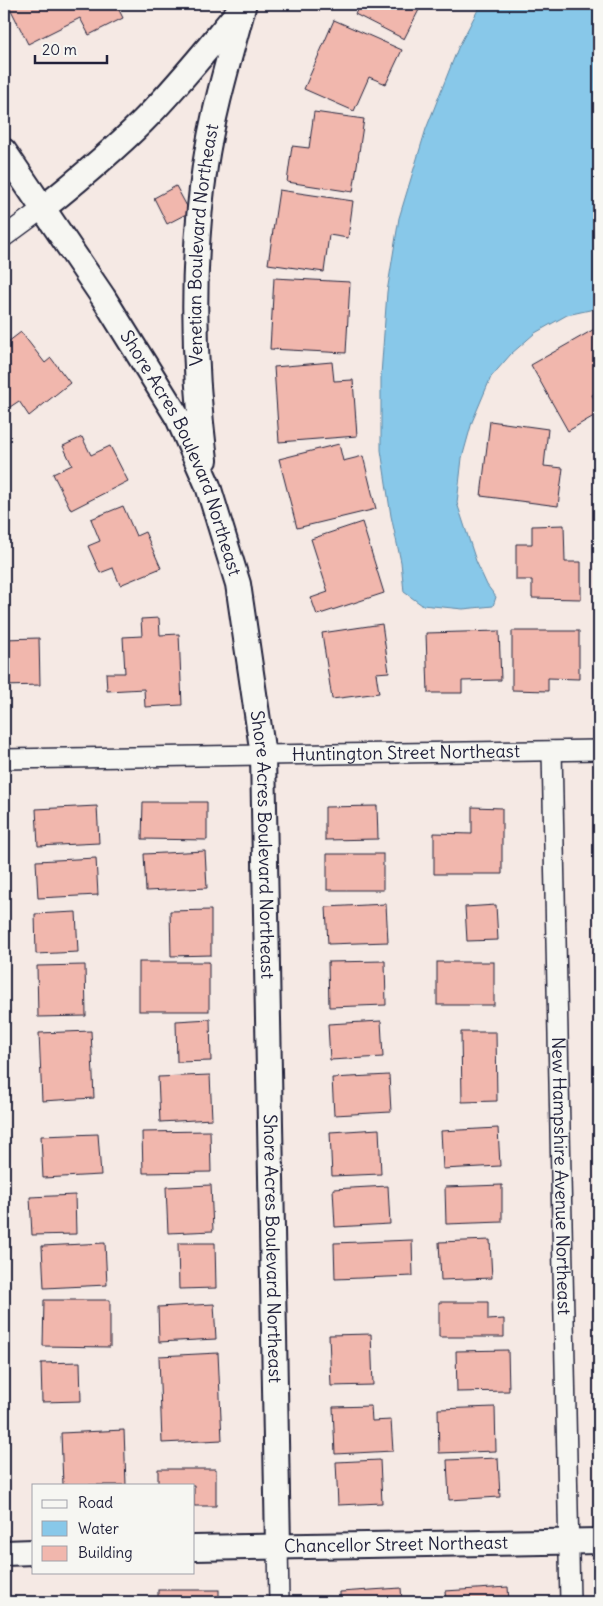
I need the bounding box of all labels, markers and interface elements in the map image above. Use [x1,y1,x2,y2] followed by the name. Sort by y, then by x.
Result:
[35,32,108,64] scale bar
[42,40,77,59] text: 20 m
[183,121,223,367] street label: Venetian Boulevard Northeast
[115,326,247,578] street label: Shore Acres Boulevard Northeast
[246,709,279,979] street label: Shore Acres Boulevard Northeast
[292,739,520,766] street label: Huntington Street Northeast
[547,1037,576,1315] street label: New Hampshire Avenue Northeast
[259,1114,287,1383] street label: Shore Acres Boulevard Northeast
[32,1484,195,1574] legend
[78,1493,113,1512] text: Road
[78,1519,119,1538] text: Water
[284,1531,508,1557] street label: Chancellor Street Northeast
[78,1543,133,1562] text: Building

